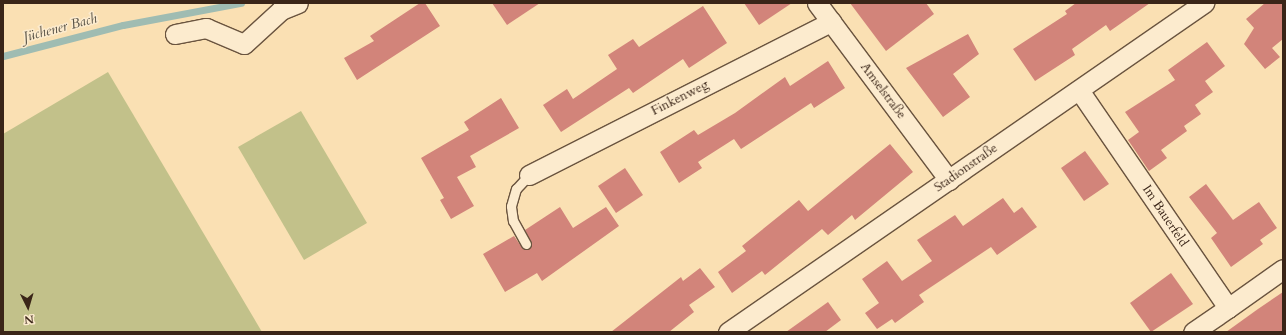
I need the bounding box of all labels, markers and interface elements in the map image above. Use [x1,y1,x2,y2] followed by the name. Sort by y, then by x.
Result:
[21,10,99,46] water label: Jüchener Bach
[857,60,909,122] street label: Amselstraße
[649,77,711,119] street label: Finkenweg
[931,140,1001,196] street label: Stadionstraße
[1139,182,1191,250] street label: Im Bauerfeld
[8,287,48,327] north arrow
[24,312,35,327] text: N

